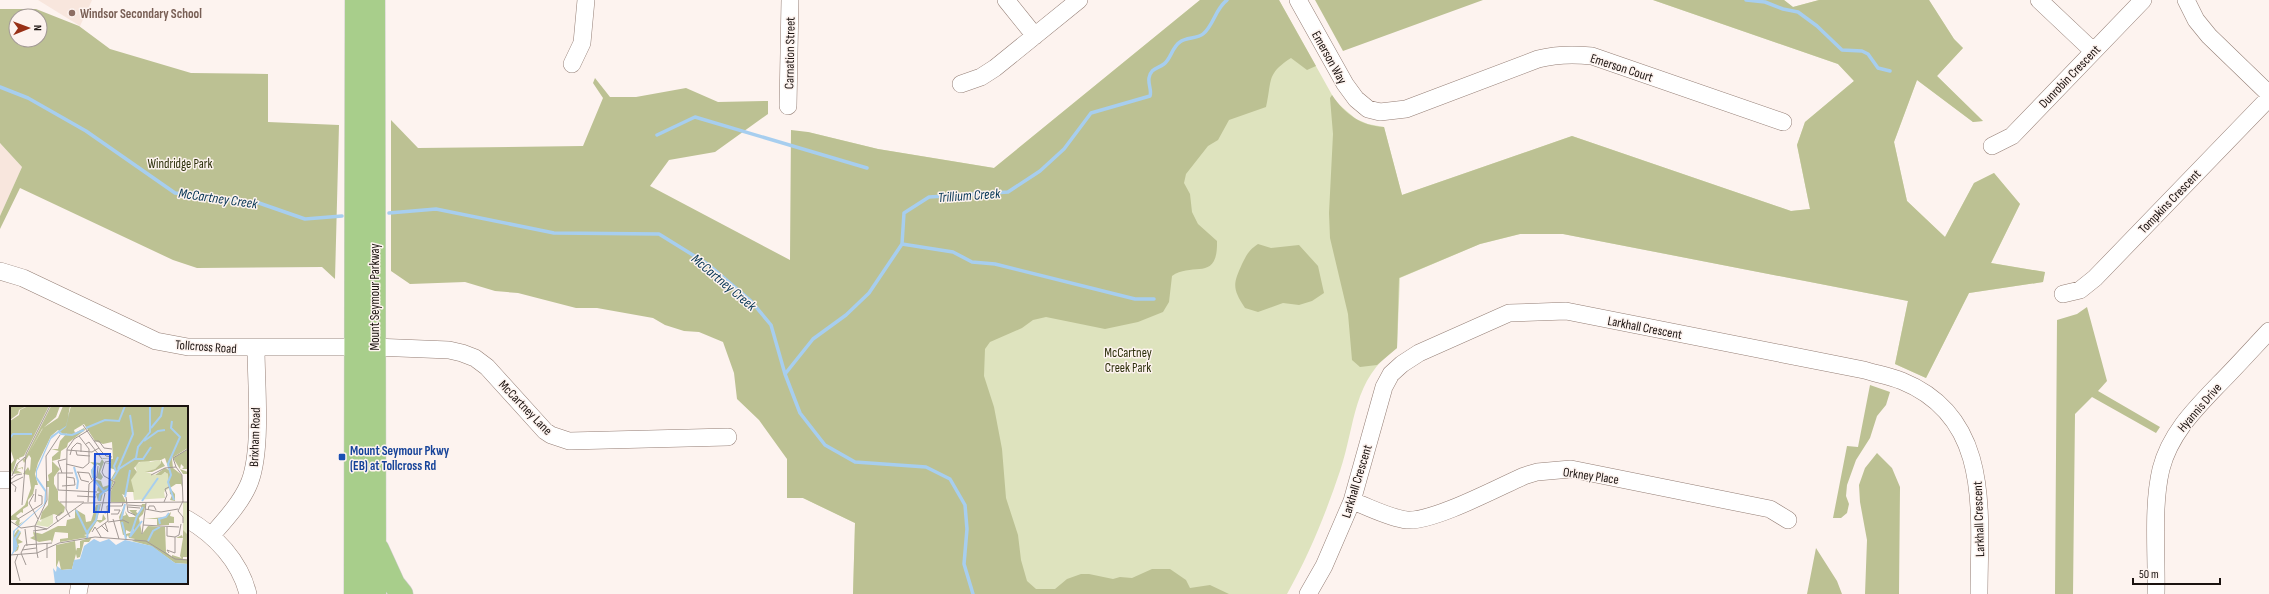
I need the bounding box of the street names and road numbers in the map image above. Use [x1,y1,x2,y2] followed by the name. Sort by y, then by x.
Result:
[781,17,799,89] street label: Carnation Street
[1308,28,1350,87] street label: Emerson Way
[2036,42,2104,112] street label: Dunrobin Crescent
[1588,50,1655,86] street label: Emerson Court
[2135,166,2204,237] street label: Tompkins Crescent
[367,243,383,351] street label: Mount Seymour Parkway
[1606,313,1683,343] street label: Larkhall Crescent
[175,337,237,357] street label: Tollcross Road
[495,377,555,439] street label: McCartney Lane
[2174,380,2225,435] street label: Hyannis Drive
[246,407,264,467] street label: Brixham Road
[1338,443,1376,520] street label: Larkhall Crescent
[1562,464,1620,488] street label: Orkney Place
[1970,481,1988,557] street label: Larkhall Crescent

